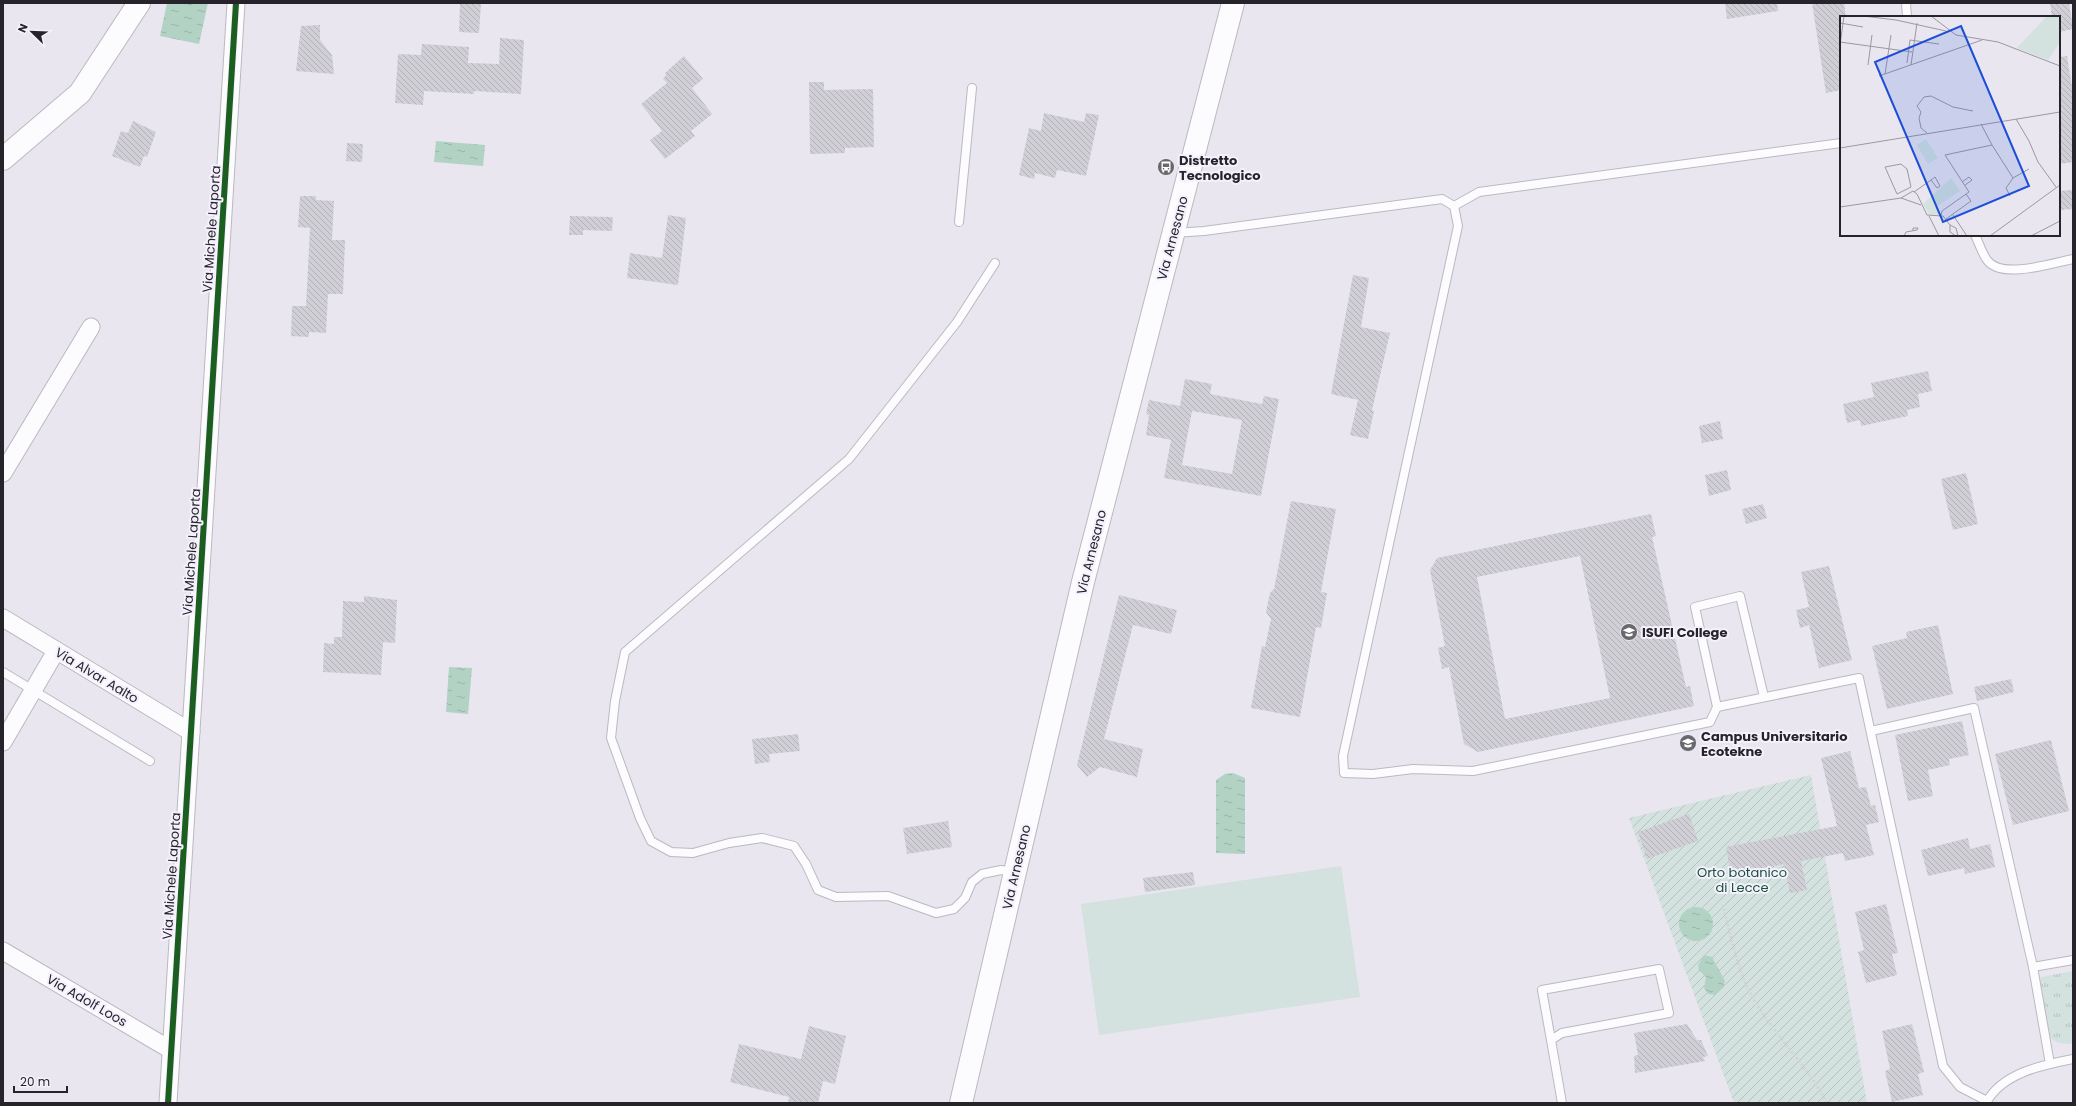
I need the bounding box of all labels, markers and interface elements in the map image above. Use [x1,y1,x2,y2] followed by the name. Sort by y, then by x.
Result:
[12,12,52,52] north arrow
[1840,16,2060,236] inset map
[14,21,32,35] text: N
[1179,151,1261,185] place label: Distretto Tecnologico
[1156,157,1176,177] bus stop icon: Distretto Tecnologico
[198,165,225,293] street label: Via Michele Laporta
[1152,194,1193,282] street label: Via Arnesano
[178,488,205,616] street label: Via Michele Laporta
[1072,508,1111,596] street label: Via Arnesano
[1619,622,1639,642] school or university icon: ISUFI College
[1642,623,1727,642] place label: ISUFI College
[51,643,142,708] street label: Via Alvar Aalto
[1701,727,1847,761] place label: Campus Universitario Ecotekne
[1678,733,1698,753] school or university icon: Campus Universitario Ecotekne
[158,812,185,940] street label: Via Michele Laporta
[998,823,1035,911] street label: Via Arnesano
[1697,863,1787,897] park label: Orto botanico di Lecce
[43,970,131,1031] street label: Via Adolf Loos
[14,1068,67,1094] scale bar
[20,1073,50,1090] text: 20 m

